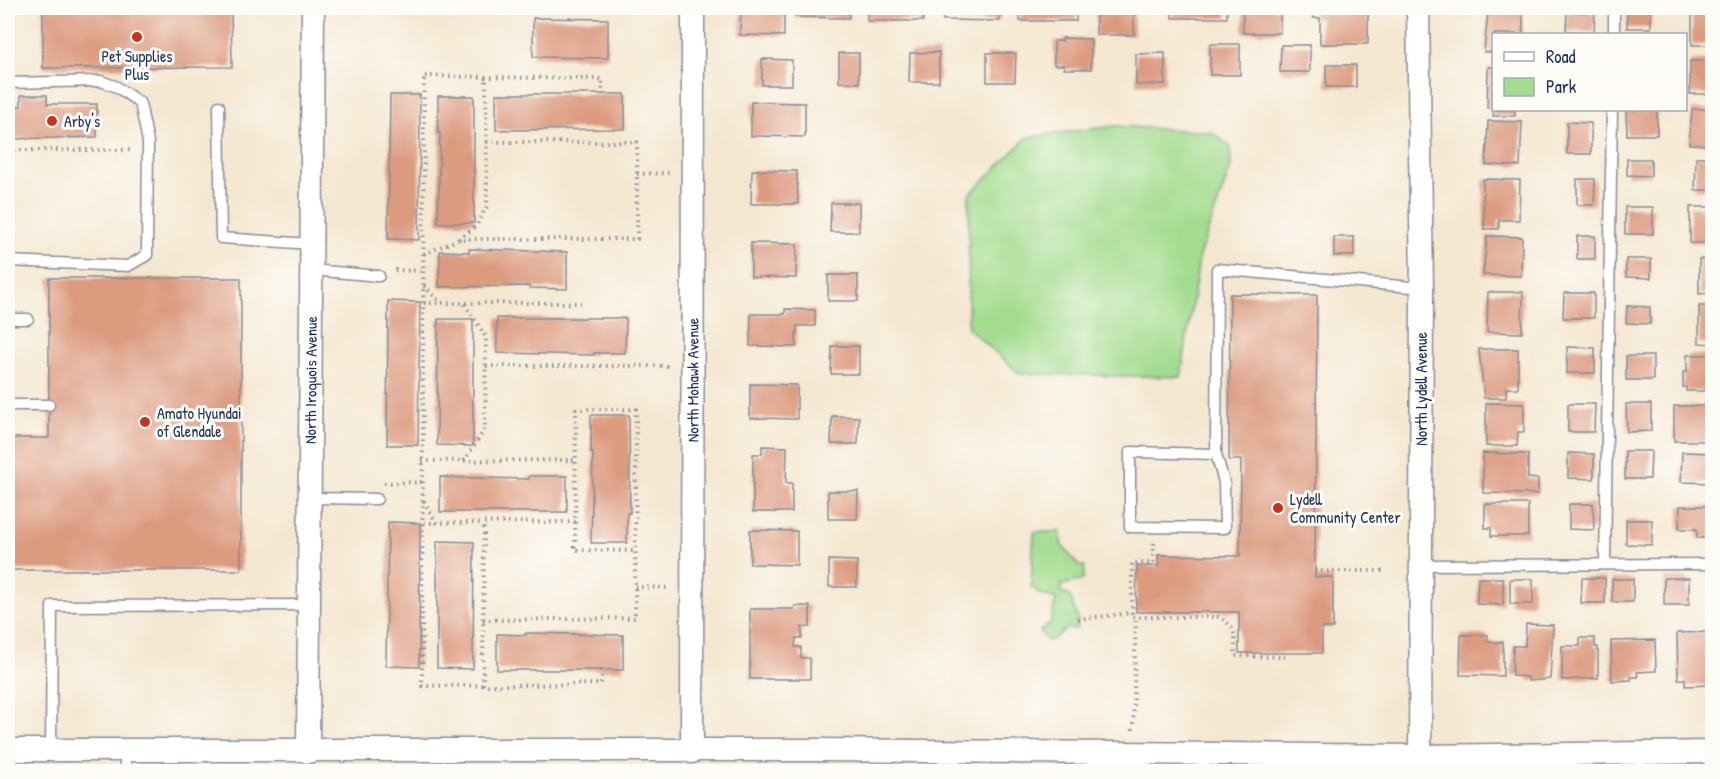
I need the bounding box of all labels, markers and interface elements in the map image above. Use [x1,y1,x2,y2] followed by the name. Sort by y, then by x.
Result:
[130,30,144,44] marker: Pet Supplies Plus
[1492,33,1687,111] legend
[1546,44,1576,69] text: Road
[101,45,173,85] place label: Pet Supplies Plus
[1546,74,1577,99] text: Park
[64,110,100,132] place label: Arby's
[45,114,59,128] marker: Arby's
[299,315,322,444] street label: North Iroquois Avenue
[681,317,704,442] street label: North Mohawk Avenue
[1410,332,1432,446] street label: North Lydell Avenue
[157,402,242,442] place label: Amato Hyundai of Glendale
[138,415,152,429] marker: Amato Hyundai of Glendale
[1290,488,1401,528] place label: Lydell Community Center
[1271,501,1285,515] marker: Lydell Community Center

